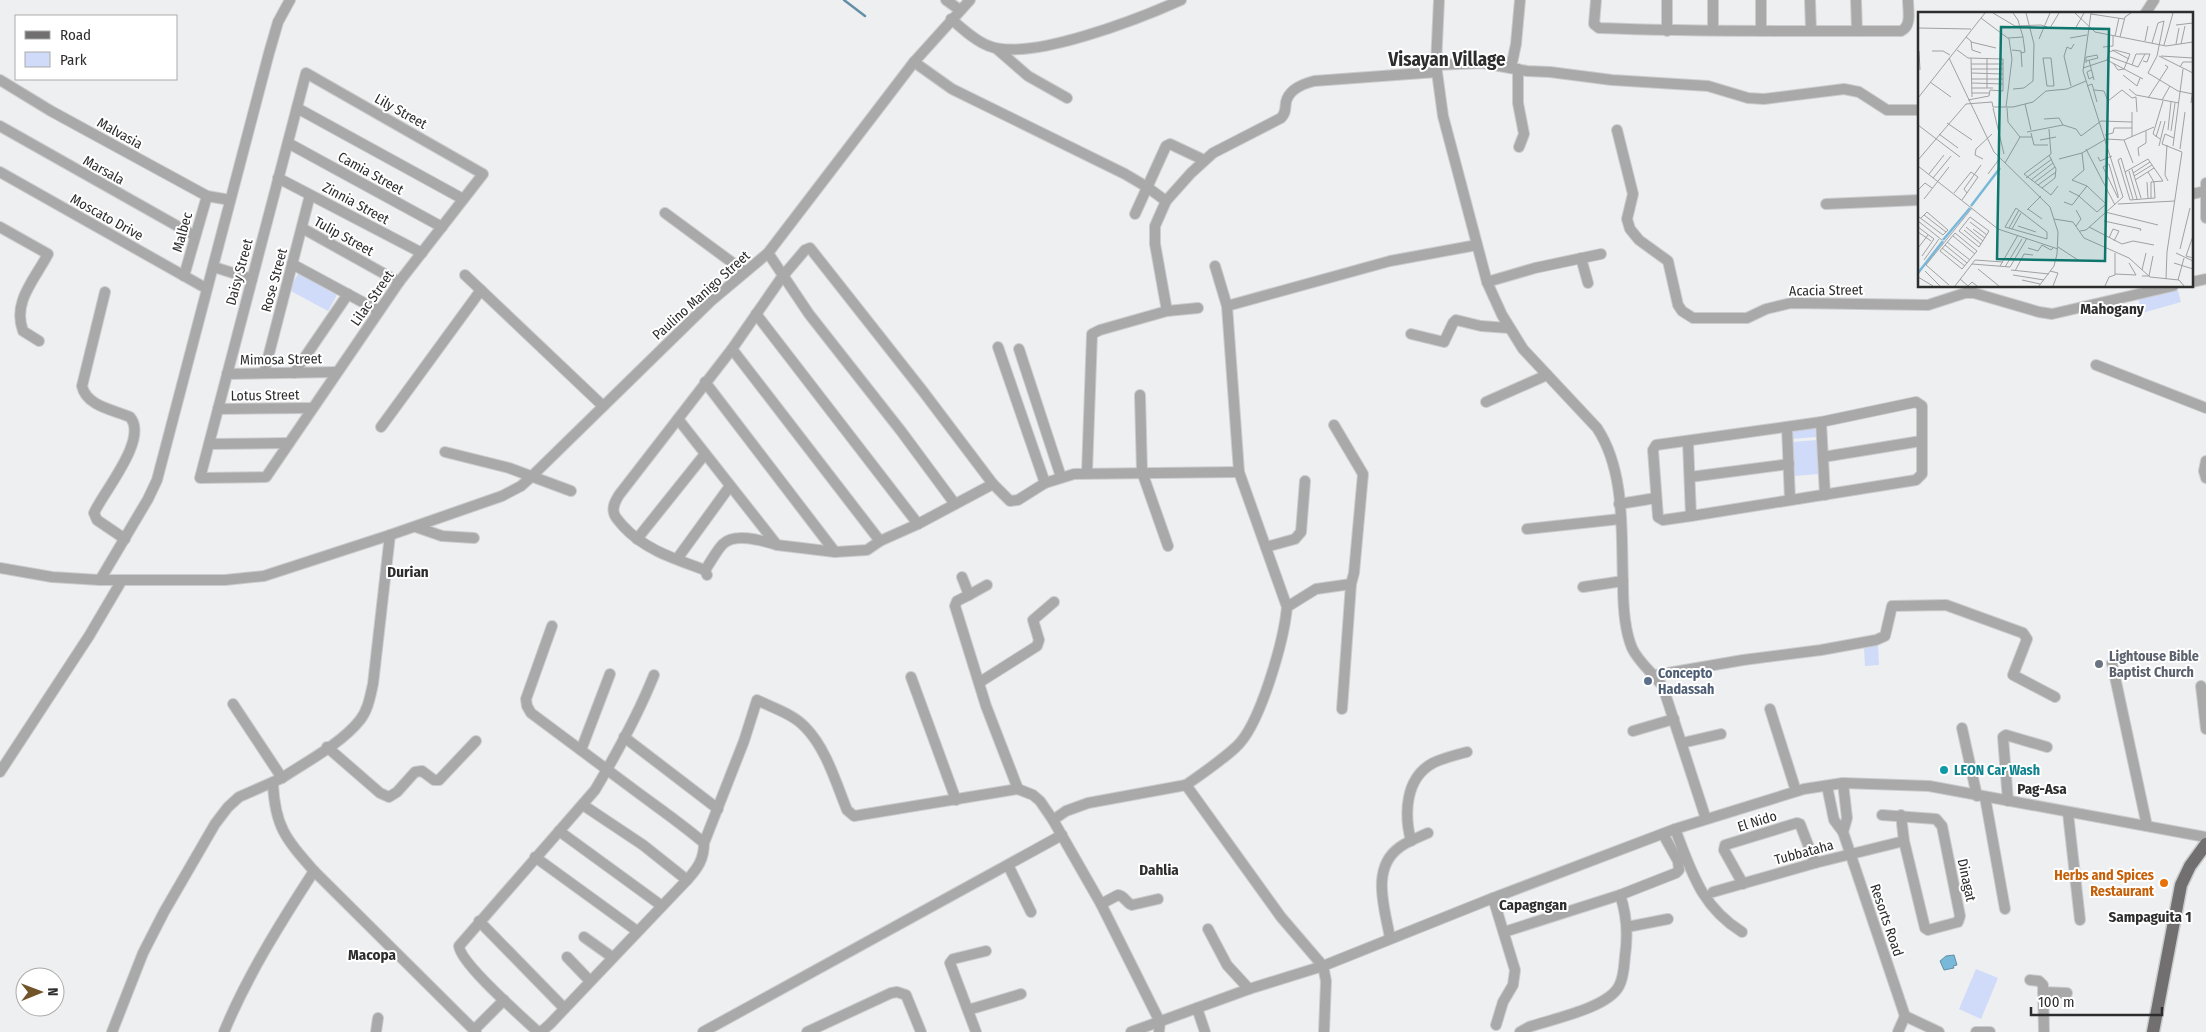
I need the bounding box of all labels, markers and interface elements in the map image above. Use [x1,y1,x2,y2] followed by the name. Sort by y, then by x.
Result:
[1918,12,2194,288] inset map
[15,15,178,80] legend
[60,26,91,44] text: Road
[1387,48,1506,71] district label: Visayan Village
[60,51,87,69] text: Park
[372,90,430,133] street label: Lily Street
[94,114,146,153] street label: Malvasia
[335,148,407,199] street label: Camia Street
[80,152,127,189] street label: Marsala
[320,179,392,228] street label: Zinnia Street
[67,190,146,244] street label: Moscato Drive
[169,210,196,254] street label: Malbec
[311,213,377,260] street label: Tulip Street
[222,237,257,307] street label: Daisy Street
[258,246,291,314] street label: Rose Street
[649,247,754,344] street label: Paulino Manigo Street
[347,267,398,329] street label: Lilac Street
[1789,281,1864,300] street label: Acacia Street
[2080,300,2145,318] district label: Mahogany
[240,350,323,369] street label: Mimosa Street
[230,386,300,405] street label: Lotus Street
[387,563,429,581] district label: Durian
[2109,648,2199,681] place label: Lightouse Bible Baptist Church
[2093,658,2105,670] marker: Lightouse Bible Baptist Church
[1658,665,1714,698] place label: Concepto Hadassah
[1642,675,1654,687] marker: Concepto Hadassah
[1954,762,2040,779] place label: LEON Car Wash
[1938,764,1950,776] marker: LEON Car Wash
[2017,780,2067,798] district label: Pag-Asa
[1735,807,1779,836] street label: El Nido
[1773,836,1836,869] street label: Tubbataha
[1954,857,1979,904] street label: Dinagat
[1139,861,1179,879] district label: Dahlia
[2054,867,2155,900] place label: Herbs and Spices Restaurant
[2158,877,2170,889] marker: Herbs and Spices Restaurant
[1866,882,1907,959] street label: Resorts Road
[1499,896,1567,914] district label: Capagngan
[2108,908,2192,926] district label: Sampaguita 1
[348,946,397,964] district label: Macopa
[15,967,65,1017] north arrow
[2031,984,2162,1016] scale bar
[44,987,61,996] text: N
[2038,993,2075,1011] text: 100 m

